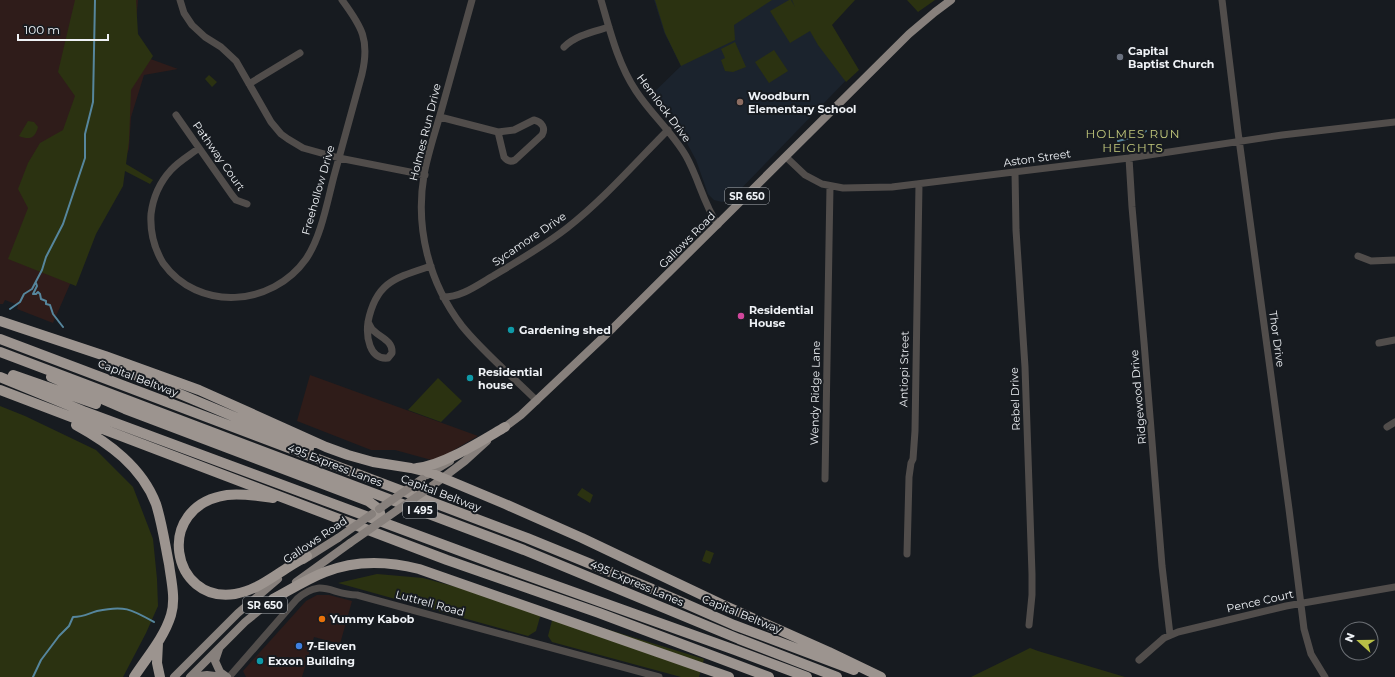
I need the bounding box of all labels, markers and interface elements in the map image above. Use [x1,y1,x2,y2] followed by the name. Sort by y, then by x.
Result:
[18,16,108,42] scale bar
[24,22,60,37] text: 100 m
[1128,44,1214,71] place label: Capital Baptist Church
[1115,52,1125,62] marker: Capital Baptist Church
[634,71,694,145] street label: Hemlock Drive
[406,82,444,182] street label: Holmes Run Drive
[748,89,856,116] place label: Woodburn Elementary School
[735,97,745,107] marker: Woodburn Elementary School
[190,119,248,194] street label: Pathway Court
[1086,126,1180,155] district label: HOLMES RUN HEIGHTS
[298,143,338,237] street label: Freehollow Drive
[1002,146,1072,170] street label: Aston Street
[725,188,769,204] road number: SR 650
[489,209,569,269] street label: Sycamore Drive
[656,209,718,271] street label: Gallows Road
[749,303,814,330] place label: Residential House
[1266,310,1288,368] street label: Thor Drive
[736,311,746,321] marker: Residential House
[519,323,611,337] place label: Gardening shed
[506,325,516,335] marker: Gardening shed
[896,330,912,407] street label: Antiopi Street
[807,340,823,445] street label: Wendy Ridge Lane
[1127,349,1149,445] street label: Ridgewood Drive
[96,356,180,400] street label: Capital Beltway
[478,365,543,392] place label: Residential house
[1007,367,1023,431] street label: Rebel Drive
[465,373,475,383] marker: Residential house
[286,440,385,490] street label: 495 Express Lanes
[399,471,483,515] street label: Capital Beltway
[403,502,437,518] road number: I 495
[280,513,350,567] street label: Gallows Road
[588,557,687,609] street label: 495 Express Lanes
[1225,586,1295,616] street label: Pence Court
[394,587,466,619] street label: Luttrell Road
[700,592,784,636] street label: Capital Beltway
[243,597,287,613] road number: SR 650
[329,612,415,626] place label: Yummy Kabob
[317,614,327,624] marker: Yummy Kabob
[1339,621,1379,661] north arrow
[1342,631,1358,644] text: N
[307,639,356,653] place label: 7-Eleven
[294,641,304,651] marker: 7-Eleven
[268,654,355,668] place label: Exxon Building
[255,656,265,666] marker: Exxon Building

